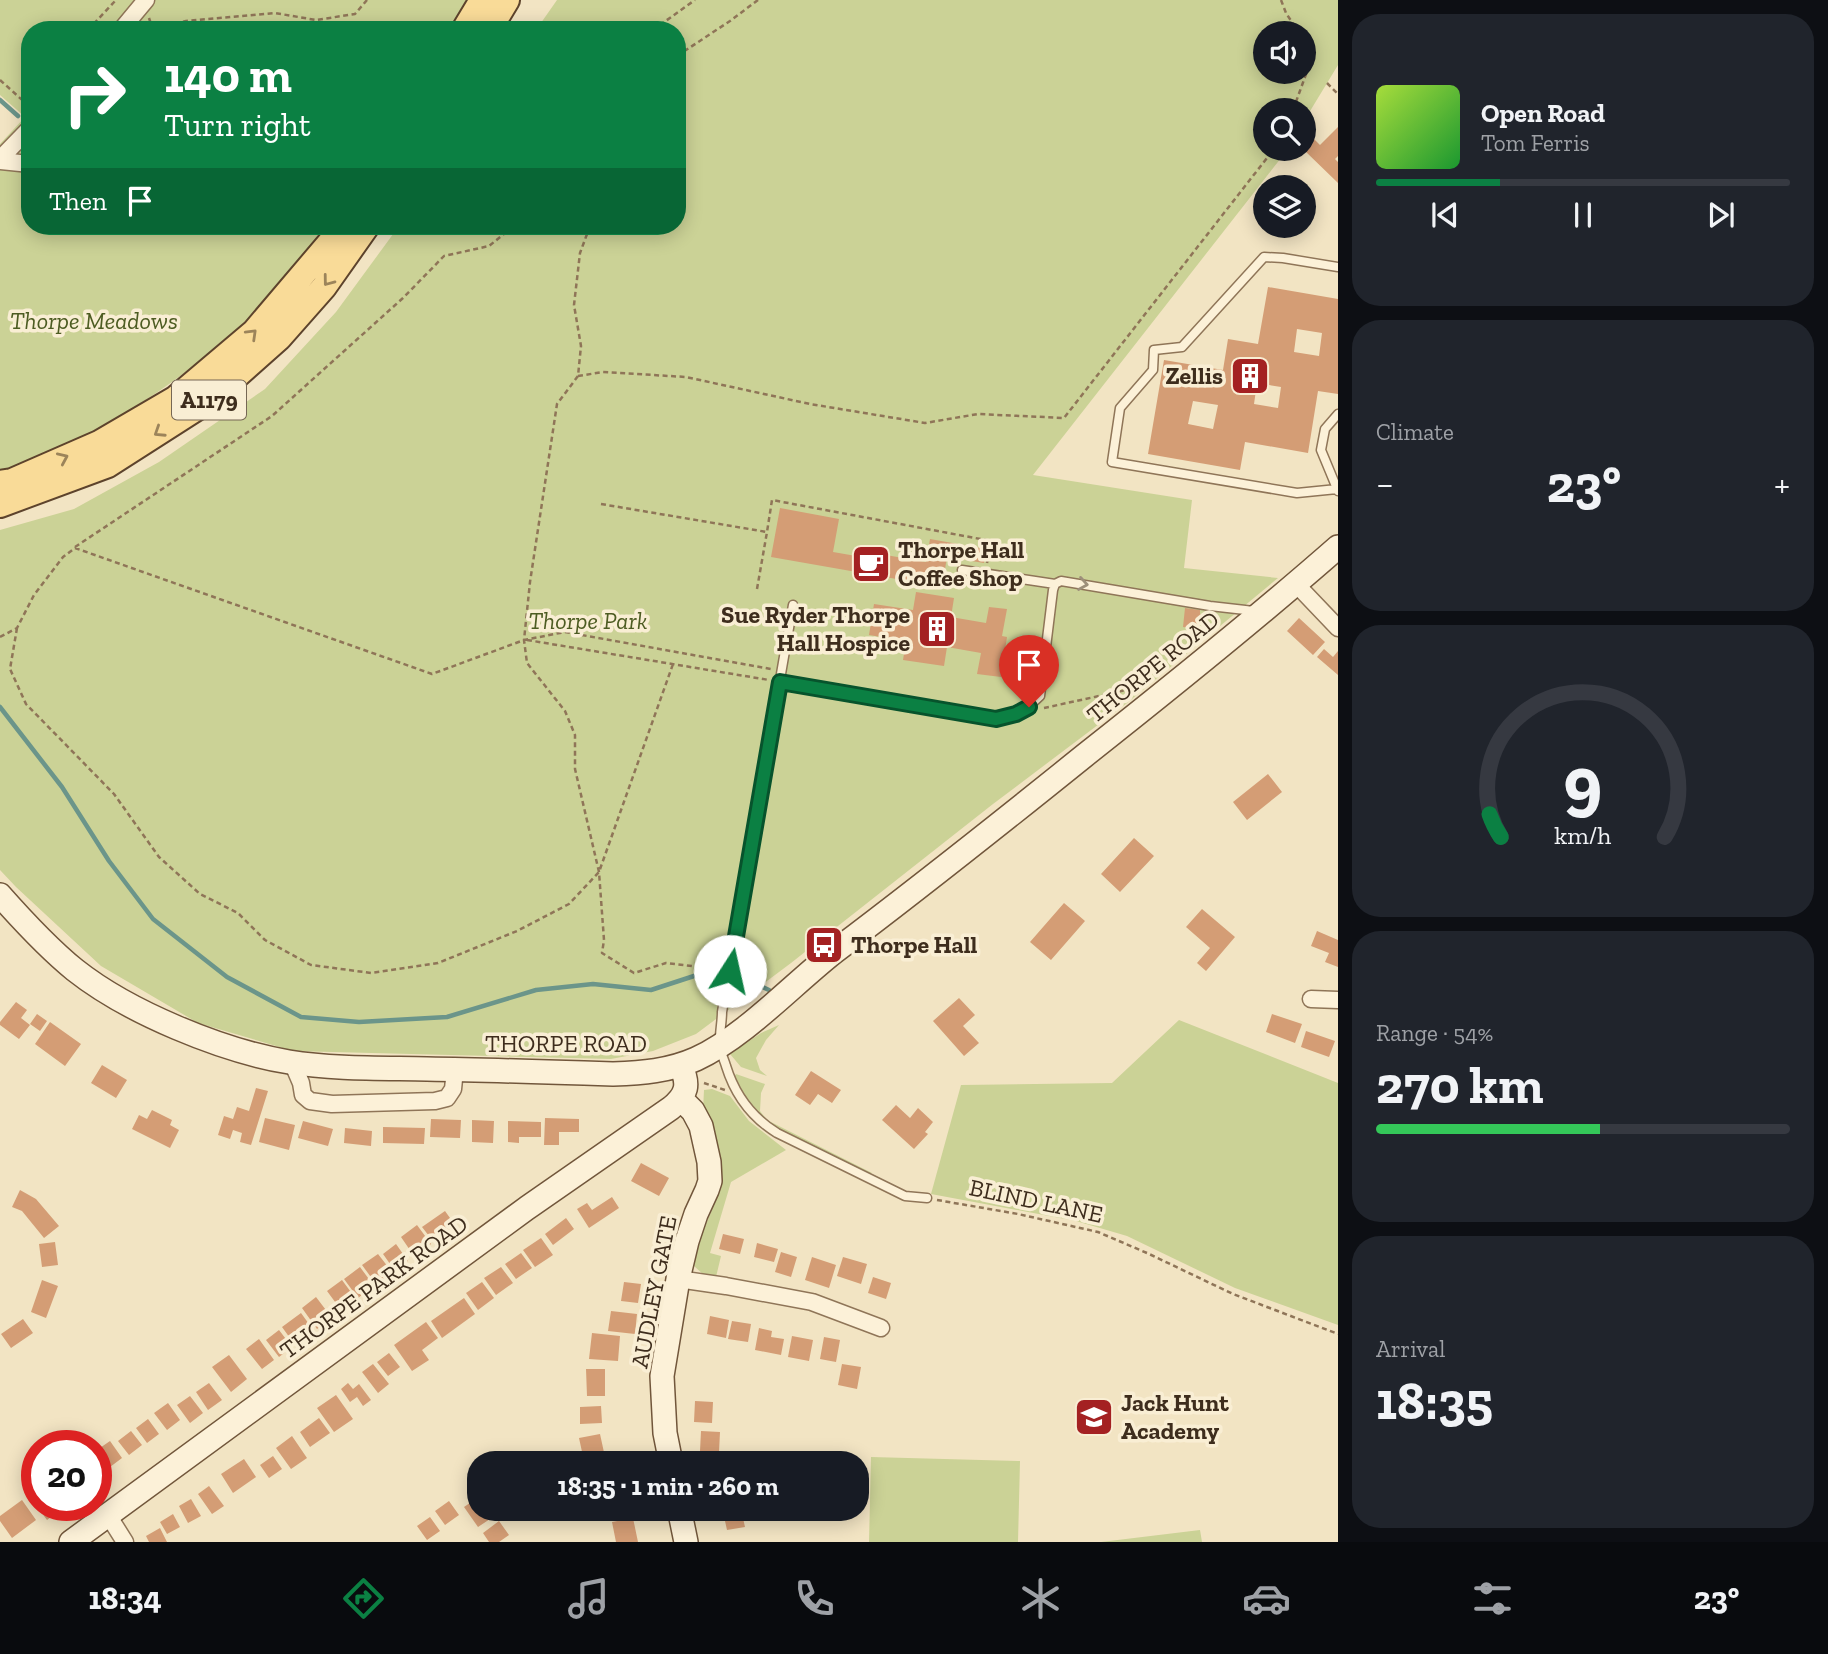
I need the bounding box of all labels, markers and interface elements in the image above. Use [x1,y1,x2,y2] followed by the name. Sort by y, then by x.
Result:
[1253,21,1316,238] map controls
[1253,21,1316,84] button: sound
[164,46,292,105] text: 140 m
[49,49,140,140] icon: right
[1481,97,1605,129] text: Open Road
[1253,98,1316,161] button: search
[164,106,311,144] text: Turn right
[1481,129,1590,157] text: Tom Ferris
[1253,175,1316,238] button: layers
[121,182,159,220] icon: arrive
[49,185,107,217] text: Then
[1426,196,1464,234] icon: previous
[1564,196,1602,234] icon: pause
[1702,196,1740,234] icon: next
[324,274,336,286] one-way arrow
[10,306,178,335] park label: Thorpe Meadows
[244,329,257,342] one-way arrow
[1229,355,1271,397] building icon: Zellis
[1166,361,1223,390] place label: Zellis
[172,380,246,420] road number: A1179
[1376,418,1454,446] text: Climate
[154,424,167,437] one-way arrow
[56,452,69,466] one-way arrow
[1547,453,1621,515] text: 23°
[1376,461,1394,507] text: −
[1774,461,1790,507] text: +
[898,535,1025,592] place label: Thorpe Hall Coffee Shop
[850,543,892,585] cafe icon: Thorpe Hall Coffee Shop
[1077,575,1089,590] one-way arrow
[721,600,910,657] place label: Sue Ryder Thorpe Hall Hospice
[1081,604,1225,729] street label: THORPE ROAD
[529,606,648,635] park label: Thorpe Park
[916,608,958,650] building icon: Sue Ryder Thorpe Hall Hospice
[999,635,1059,707] pin
[1010,646,1048,684] icon: arrive
[1564,738,1602,826] text: 9
[1554,820,1612,850] text: km/h
[803,924,845,966] bus stop icon: Thorpe Hall
[851,930,978,959] place label: Thorpe Hall
[693,934,767,1008] position arrow
[1376,1019,1493,1047] text: Range · 54%
[485,1029,647,1058] street label: THORPE ROAD
[1376,1054,1544,1116] text: 270 km
[967,1172,1106,1229] street label: BLIND LANE
[274,1209,473,1365] street label: THORPE PARK ROAD
[625,1213,682,1371] street label: AUDLEY GATE
[1376,1335,1445,1363] text: Arrival
[1376,1370,1493,1432] text: 18:35
[1121,1388,1229,1445] place label: Jack Hunt Academy
[1073,1396,1115,1438] school or university icon: Jack Hunt Academy
[21,1430,112,1521] speed limit sign: 20
[557,1470,779,1502] text: 18:35 · 1 min · 260 m
[339,1574,388,1623] icon: directions
[564,1574,613,1623] icon: music
[790,1574,839,1623] icon: phone
[1016,1574,1065,1623] icon: climate
[1242,1574,1291,1623] icon: car
[1468,1574,1517,1623] icon: filters
[88,1579,162,1617] text: 18:34
[1694,1579,1739,1617] text: 23°

